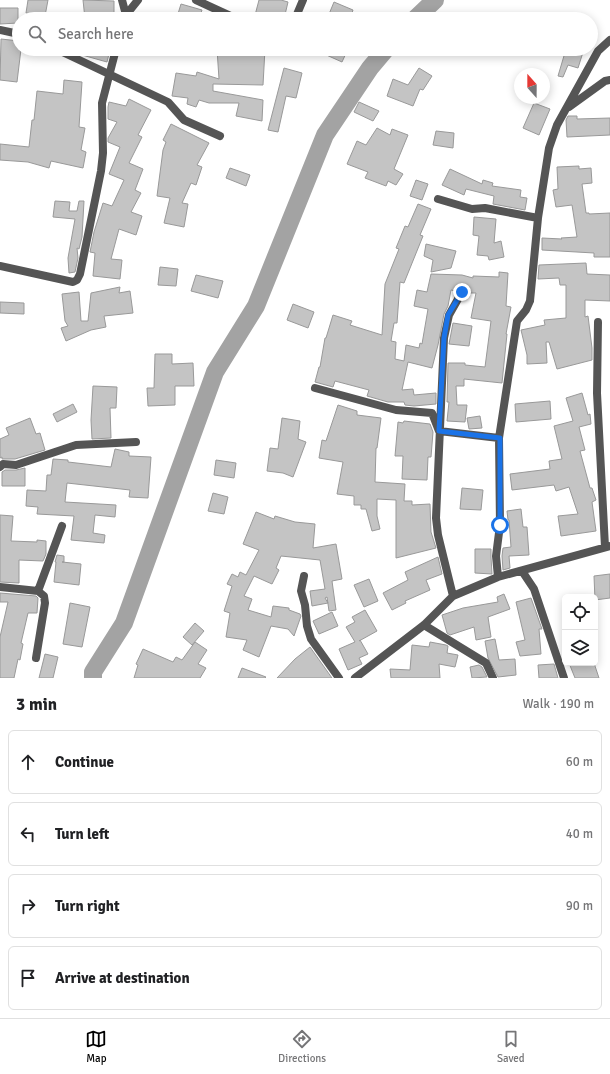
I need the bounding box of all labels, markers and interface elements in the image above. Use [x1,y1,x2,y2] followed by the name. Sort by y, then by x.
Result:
[12,12,598,56] search box
[26,23,48,45] icon: search
[58,25,134,43] text: Search here
[514,68,550,104] north arrow
[453,283,471,301] route end
[491,516,509,534] route start
[562,594,598,666] map controls
[562,594,598,630] button: locate
[562,630,598,666] button: layers
[16,694,57,715] text: 3 min
[523,696,594,712] text: Walk · 190 m
[17,751,39,773] icon: ahead
[55,753,114,771] text: Continue
[566,754,593,770] text: 60 m
[17,823,39,845] icon: left
[55,825,109,843] text: Turn left
[566,826,593,842] text: 40 m
[17,895,39,917] icon: right
[55,897,120,915] text: Turn right
[566,898,593,914] text: 90 m
[17,967,39,989] icon: arrive
[55,969,190,987] text: Arrive at destination
[85,1028,107,1065] tab: Map
[278,1028,326,1065] tab: Directions
[497,1028,525,1065] tab: Saved

